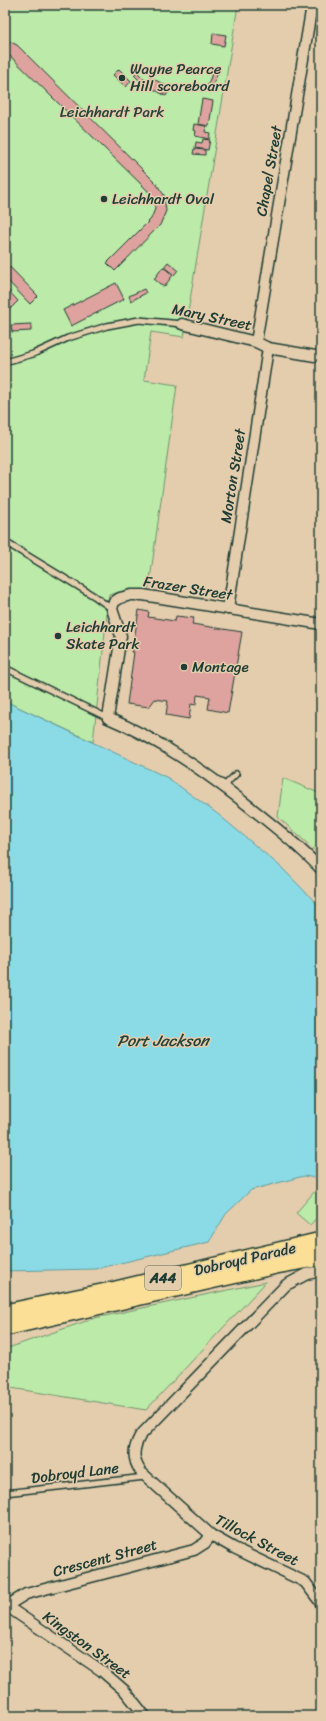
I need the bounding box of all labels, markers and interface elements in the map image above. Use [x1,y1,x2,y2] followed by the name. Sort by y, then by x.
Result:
[130,56,230,99] place label: Wayne Pearce Hill scoreboard
[117,73,127,83] marker: Wayne Pearce Hill scoreboard
[60,99,164,125] park label: Leichhardt Park
[248,123,290,218] street label: Chapel Street
[112,186,215,212] place label: Leichhardt Oval
[99,194,109,204] marker: Leichhardt Oval
[170,296,255,338] street label: Mary Street
[213,426,253,525] street label: Morton Street
[142,568,235,608] street label: Frazer Street
[66,614,141,657] place label: Leichhardt Skate Park
[53,631,63,641] marker: Leichhardt Skate Park
[192,654,249,680] place label: Montage
[179,662,189,672] marker: Montage
[117,1026,211,1055] water label: Port Jackson
[191,1235,299,1283] street label: Dobroyd Parade
[145,1266,181,1290] road number: A44
[30,1455,121,1491] street label: Dobroyd Lane
[210,1507,304,1573] street label: Tillock Street
[50,1531,161,1584] street label: Crescent Street
[37,1604,137,1686] street label: Kingston Street

